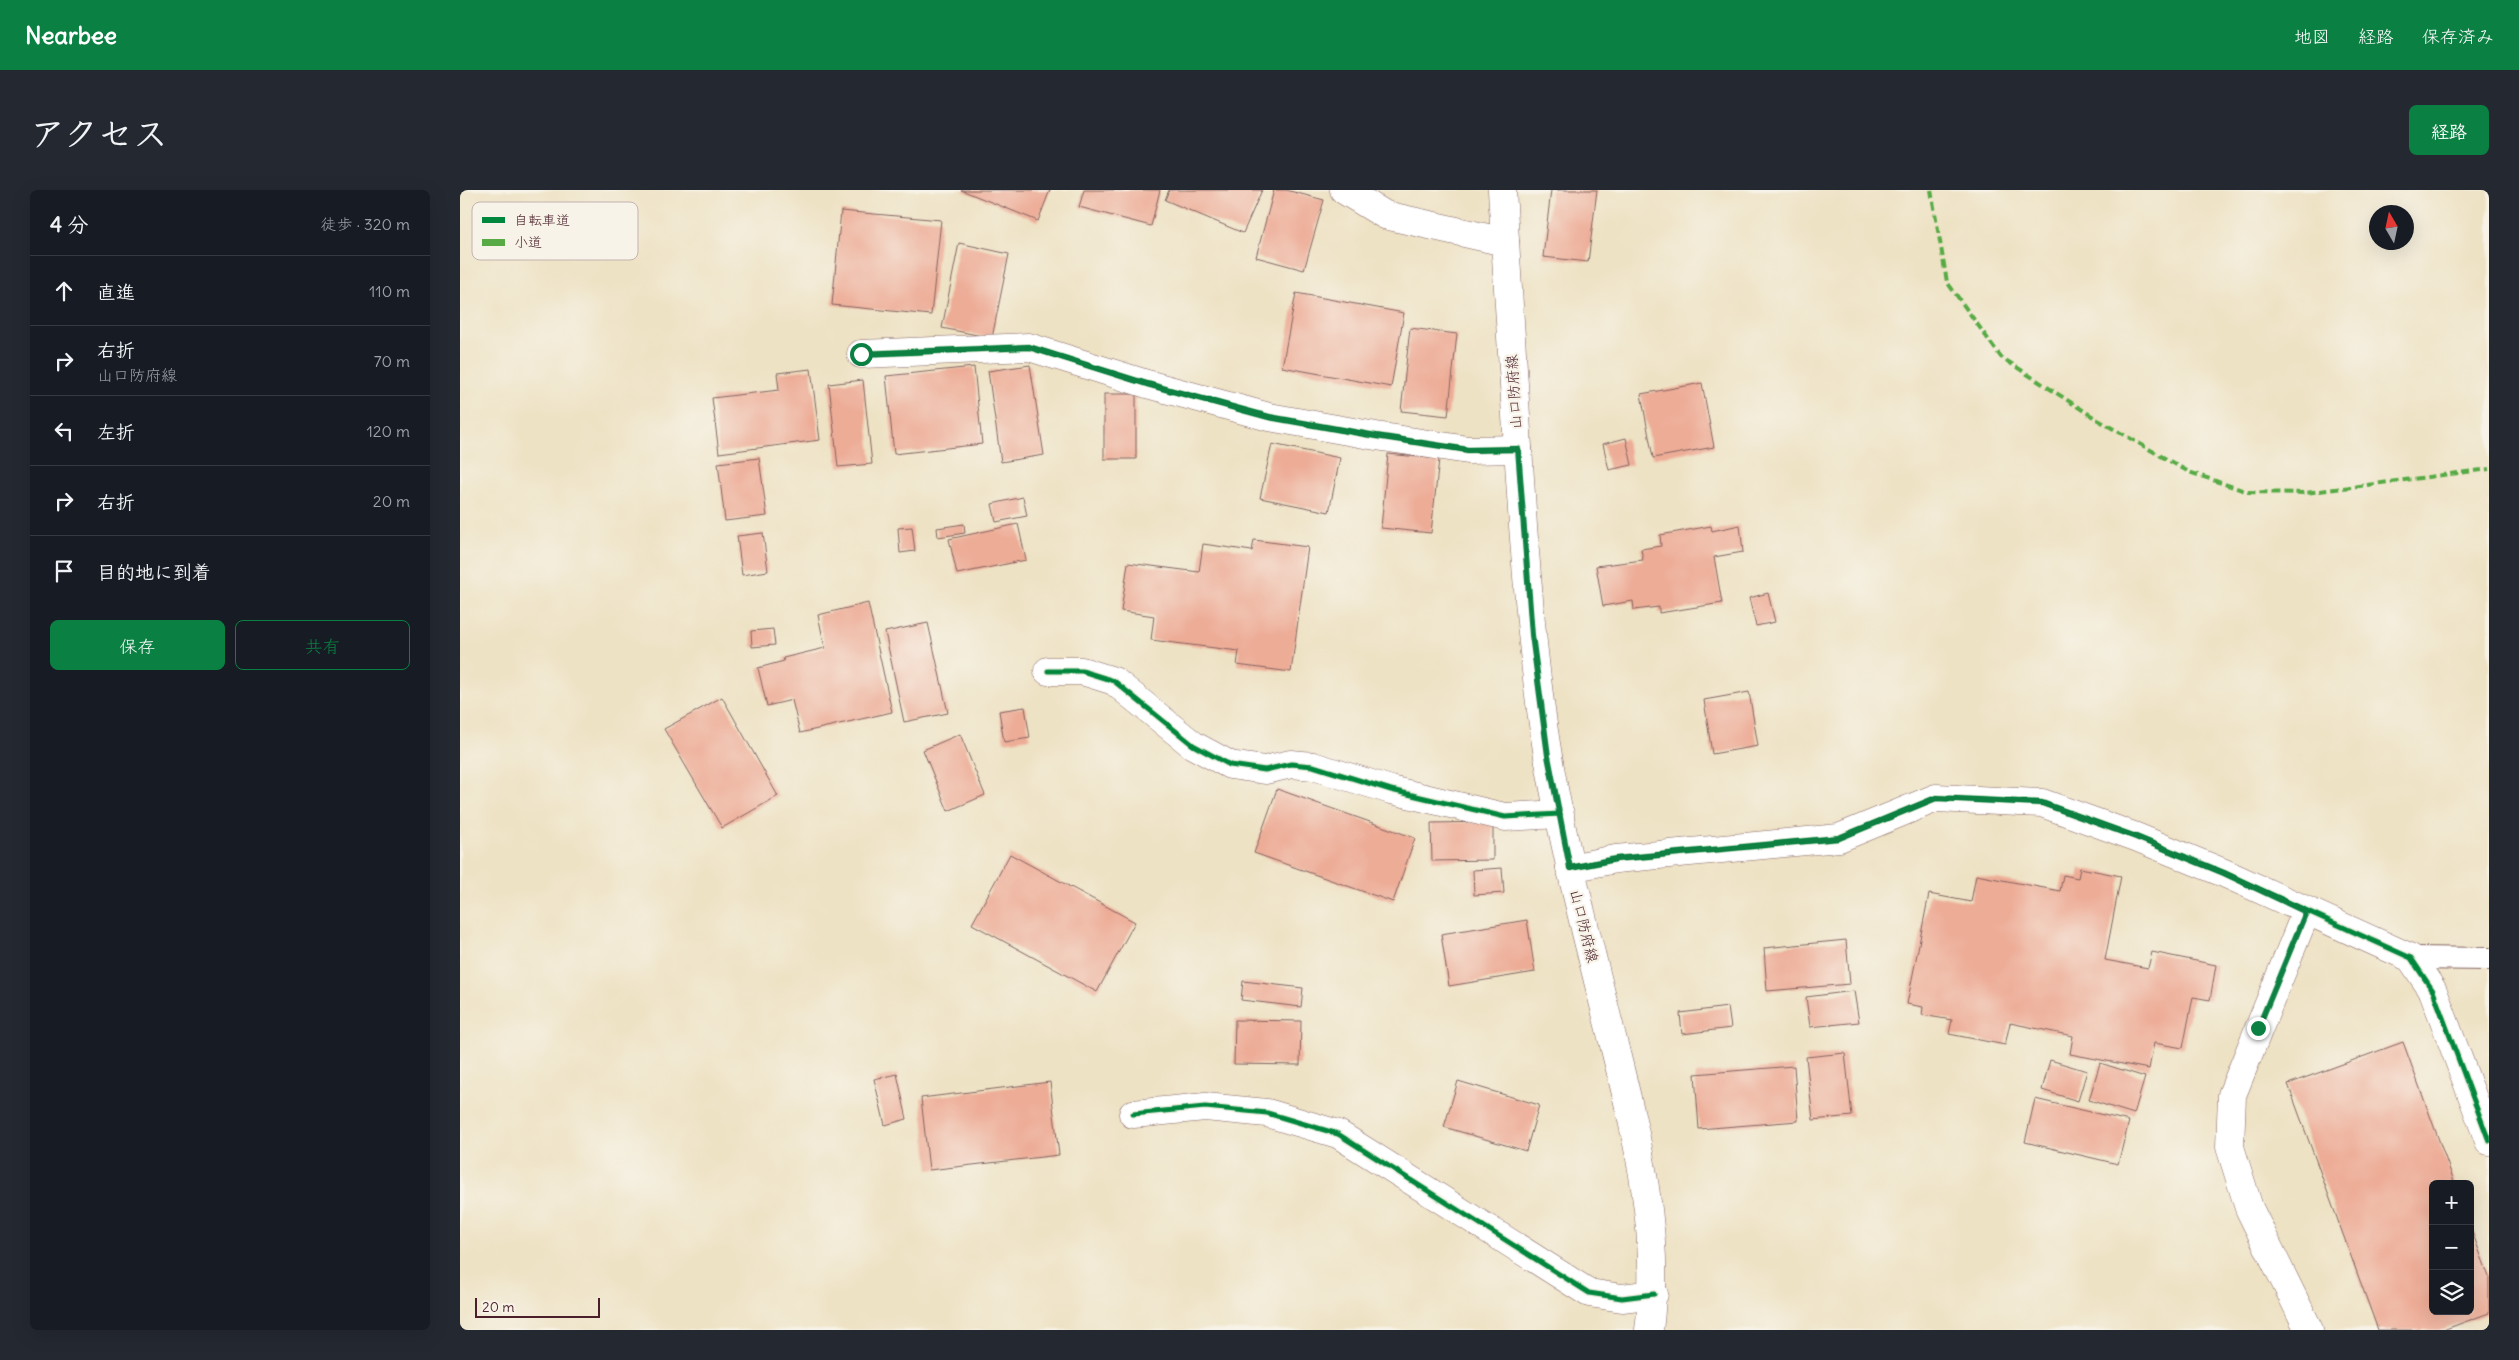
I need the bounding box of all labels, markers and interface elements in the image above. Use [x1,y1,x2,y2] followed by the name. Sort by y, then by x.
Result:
[25,20,117,50] text: Nearbee
[2294,25,2330,48] text: 地図
[2358,25,2394,48] text: 経路
[2422,25,2494,48] text: 保存済み
[2409,105,2489,155] button: 経路
[30,111,168,155] text: アクセス
[472,202,638,260] legend
[2369,205,2414,250] north arrow
[50,211,88,238] text: 4 分
[514,211,570,229] text: 自転車道
[321,214,410,234] text: 徒歩 · 320 m
[514,233,542,251] text: 小道
[50,277,78,305] icon: ahead
[97,280,135,304] text: 直進
[369,281,410,301] text: 110 m
[97,338,135,362] text: 右折
[850,343,873,366] route start
[50,347,78,375] icon: right
[374,351,410,371] text: 70 m
[1501,354,1526,430] street label: 山口防府線
[97,365,177,385] text: 山口防府線
[50,417,78,445] icon: left
[97,420,135,444] text: 左折
[367,421,410,441] text: 120 m
[50,487,78,515] icon: right
[97,490,135,514] text: 右折
[373,491,410,511] text: 20 m
[50,557,78,585] icon: arrive
[97,560,211,584] text: 目的地に到着
[50,620,225,670] button: 保存
[235,620,410,670] button: 共有
[1566,887,1603,965] street label: 山口防府線
[2247,1017,2270,1040] route end
[2429,1180,2474,1315] map controls
[2429,1180,2474,1225] button: +
[2429,1225,2474,1270] button: −
[2429,1270,2474,1315] button: layers
[475,1295,600,1318] scale bar
[482,1298,515,1316] text: 20 m

